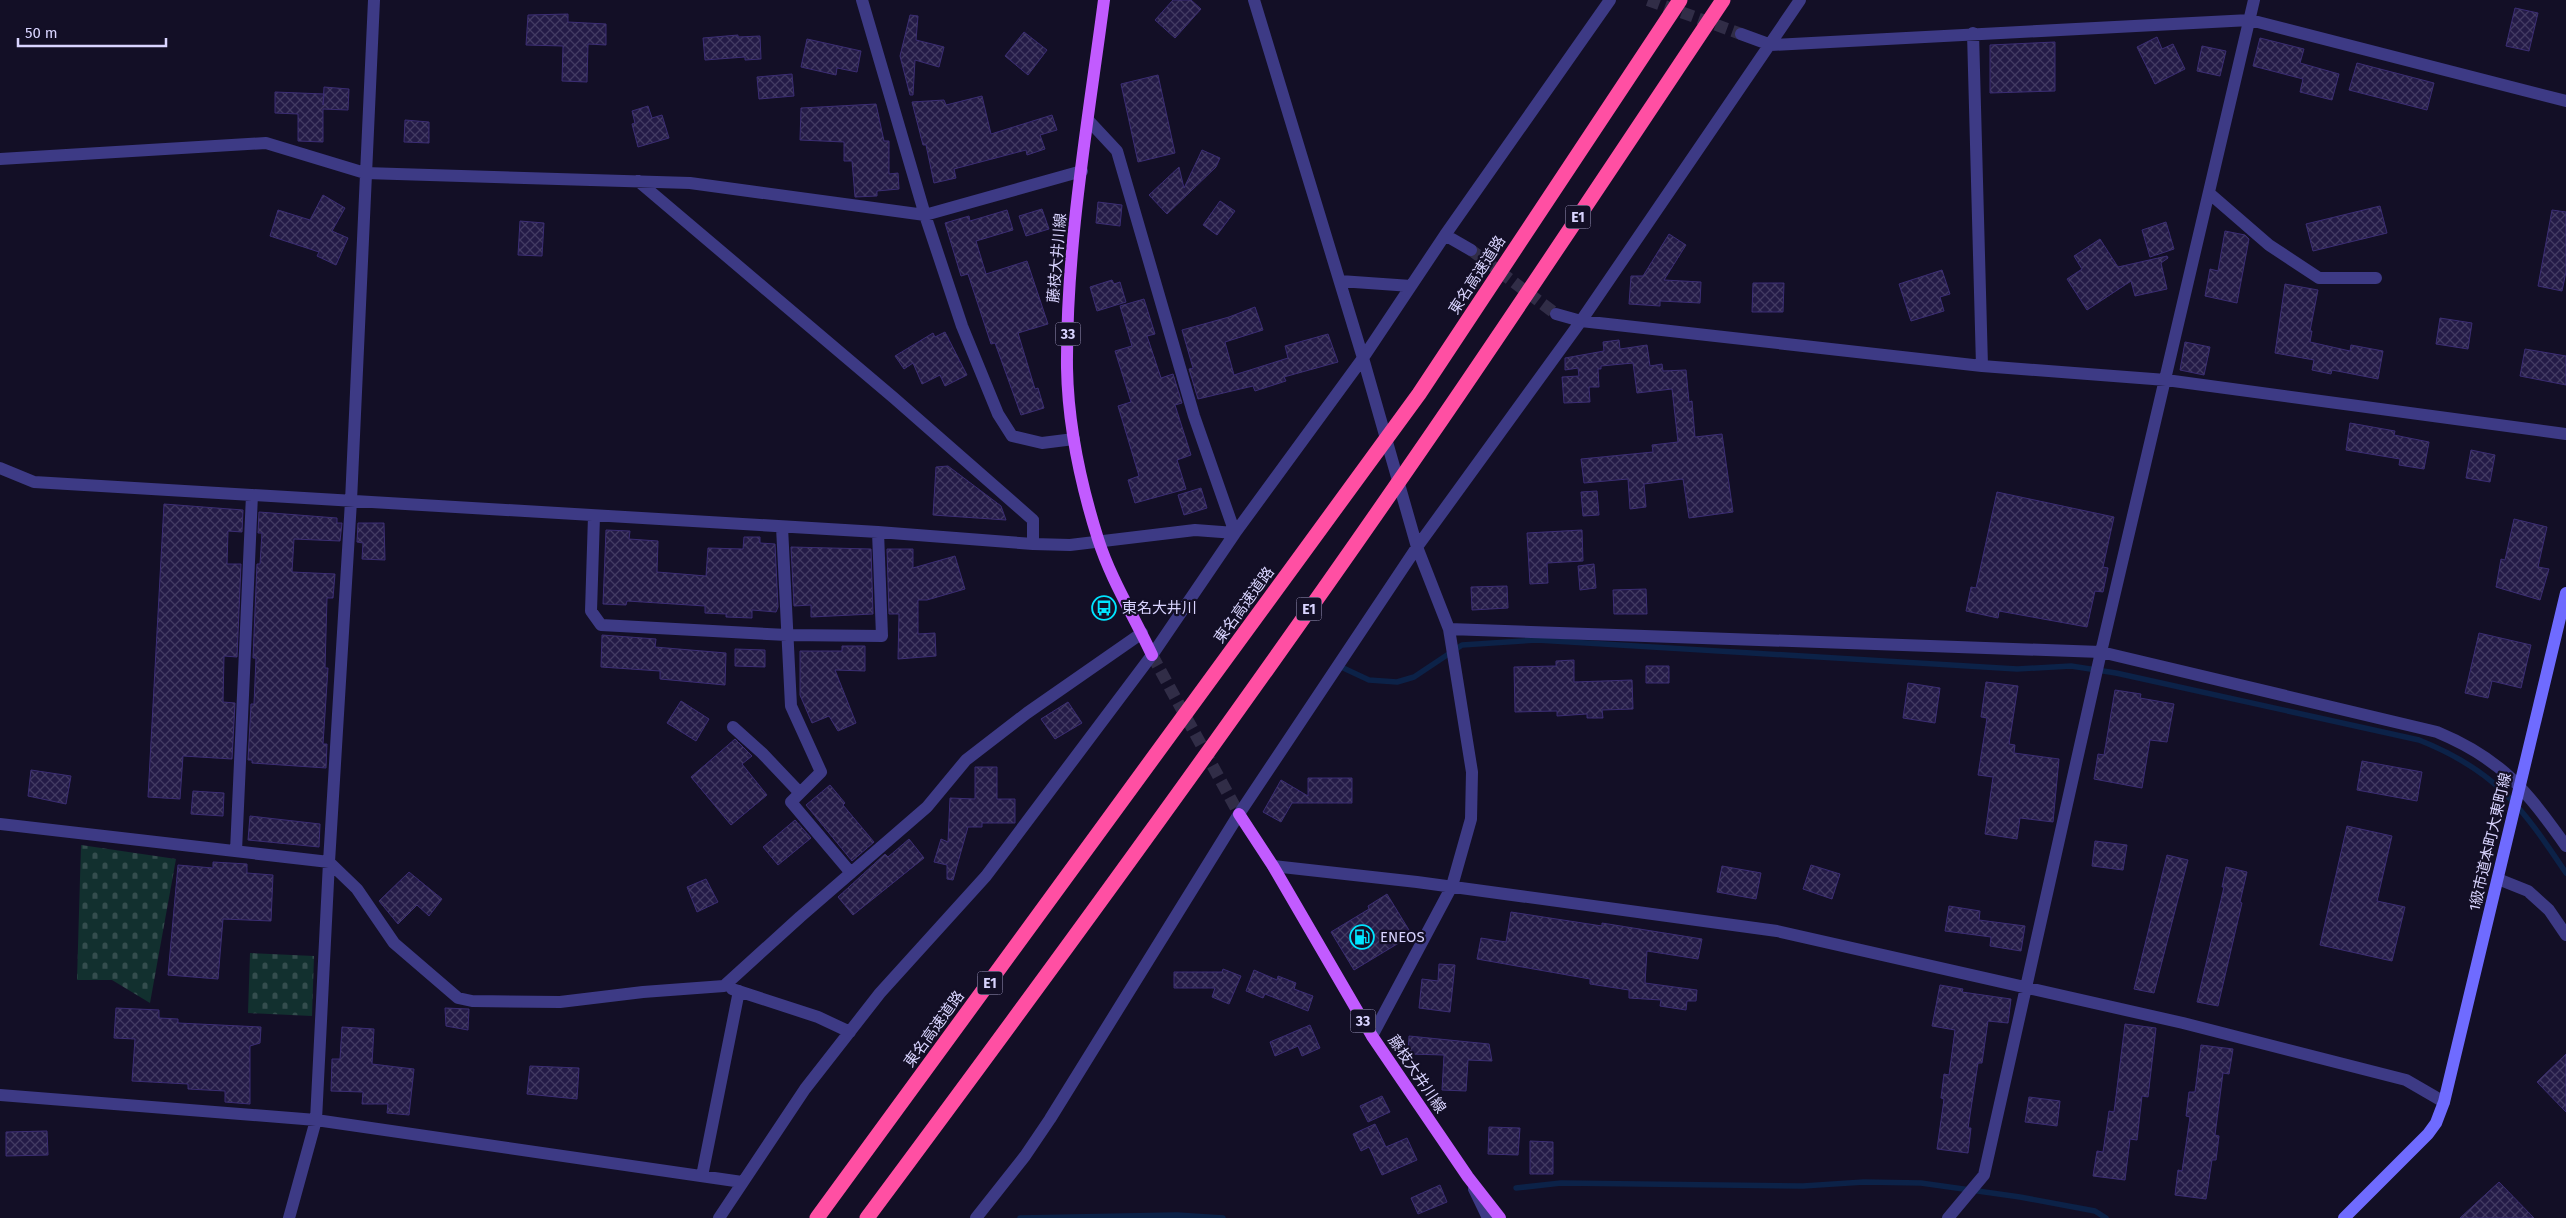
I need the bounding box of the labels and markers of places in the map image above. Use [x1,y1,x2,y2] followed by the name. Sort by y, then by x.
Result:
[1091,595,1117,621] bus stop icon: 東名大井川
[1122,599,1197,617] place label: 東名大井川
[1349,924,1375,950] fuel station icon: ENEOS
[1380,928,1425,946] place label: ENEOS

